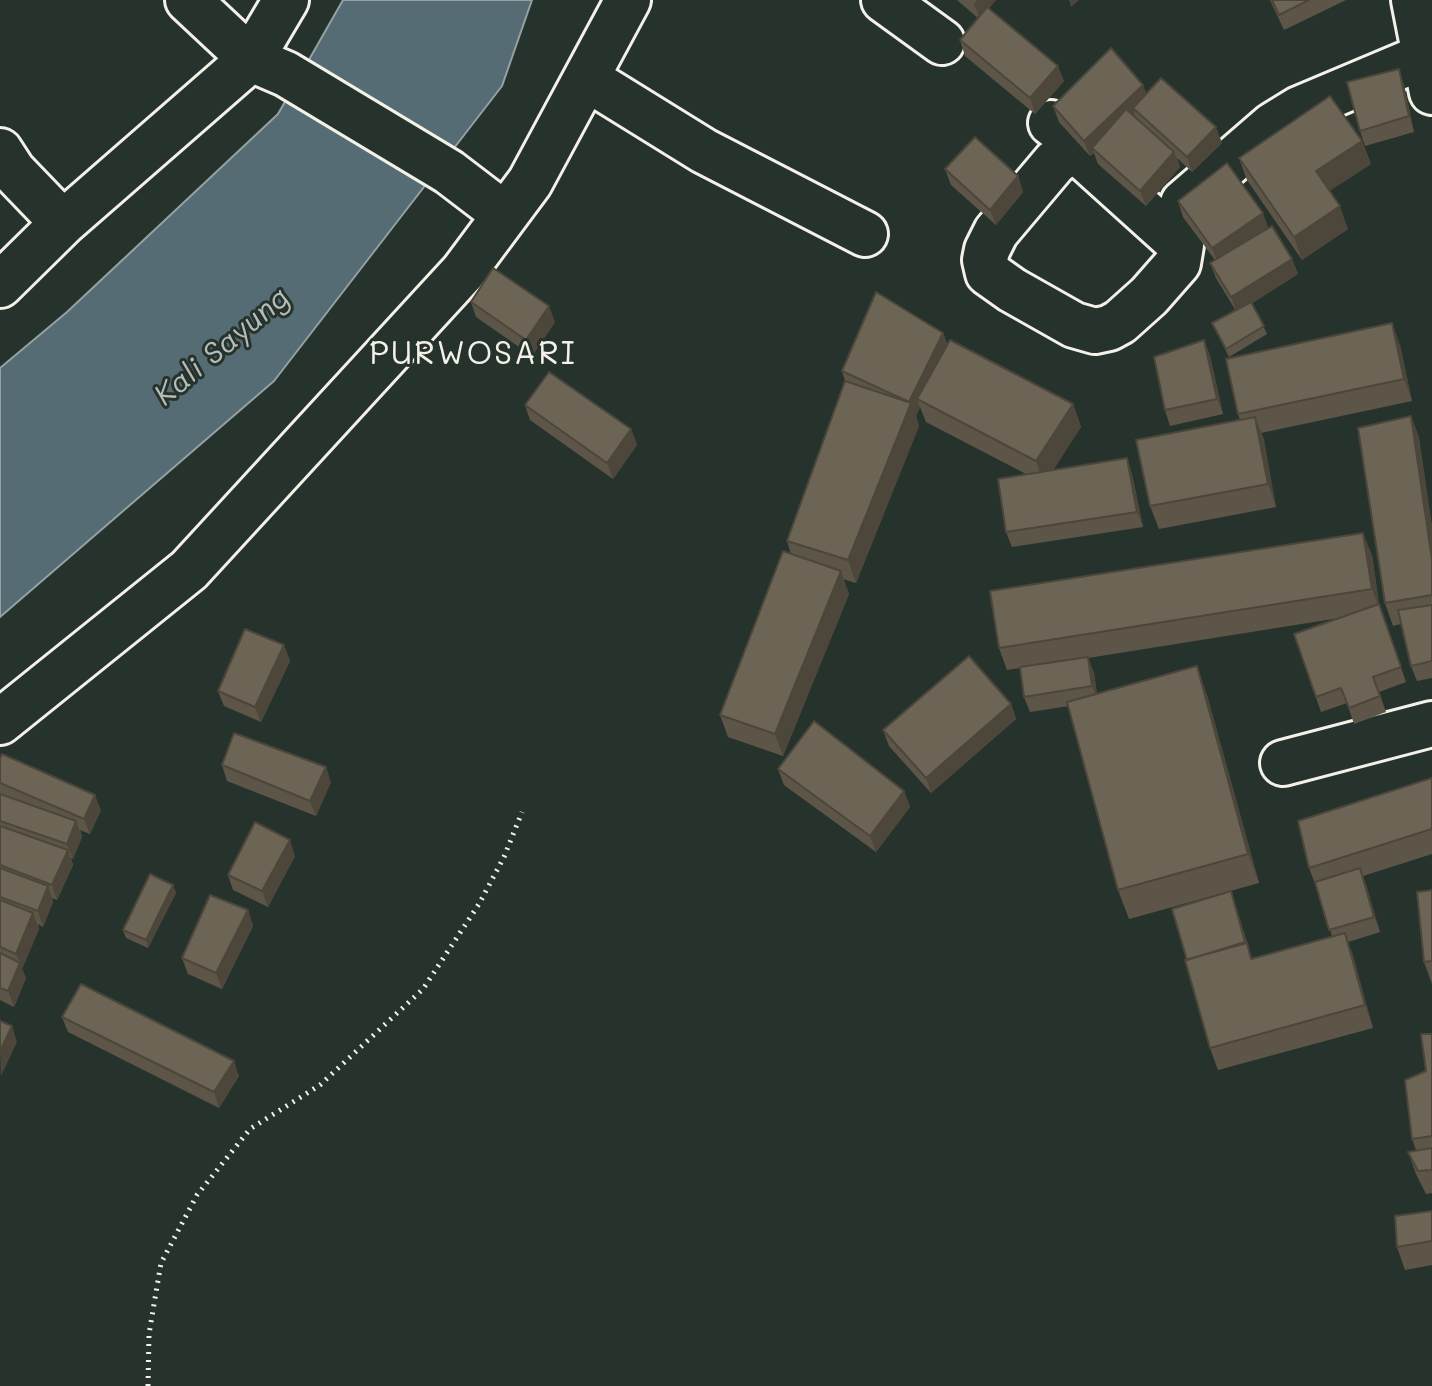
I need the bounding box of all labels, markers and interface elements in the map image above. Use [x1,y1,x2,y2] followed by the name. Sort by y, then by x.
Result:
[147,280,297,414] water label: Kali Sayung
[369,335,577,373] district label: PURWOSARI

